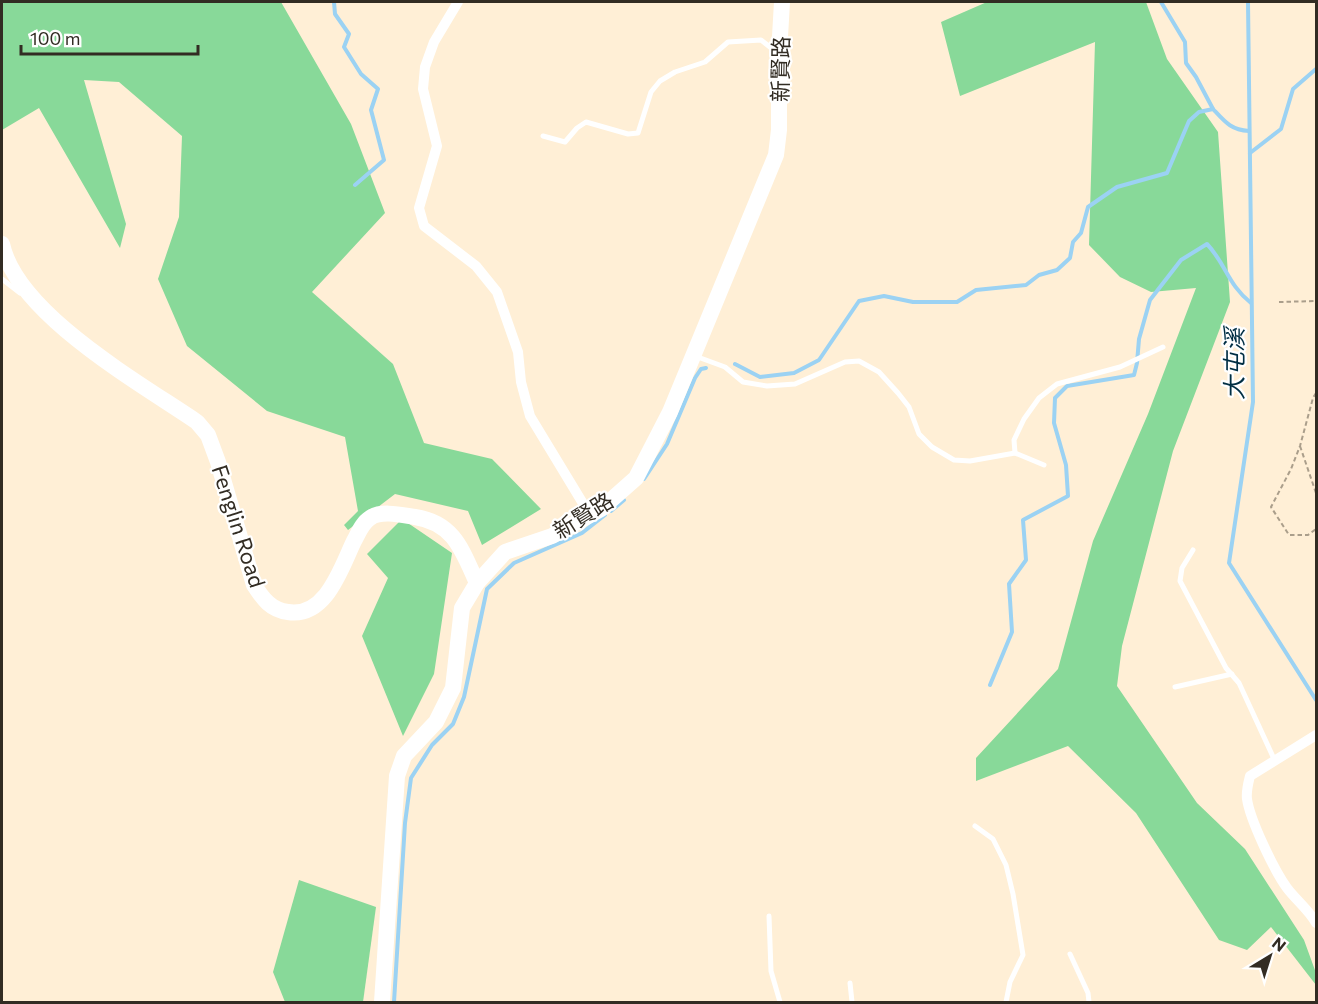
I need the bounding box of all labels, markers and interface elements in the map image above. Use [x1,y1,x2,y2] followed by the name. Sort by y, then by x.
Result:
[21,18,198,56] scale bar
[30,27,80,49] text: 100 m
[766,36,794,102] street label: 新賢路
[1219,325,1248,400] water label: 大屯溪
[206,461,272,591] street label: Fenglin Road
[548,486,618,544] street label: 新賢路
[1240,926,1300,986] north arrow
[1269,933,1290,955] text: N

